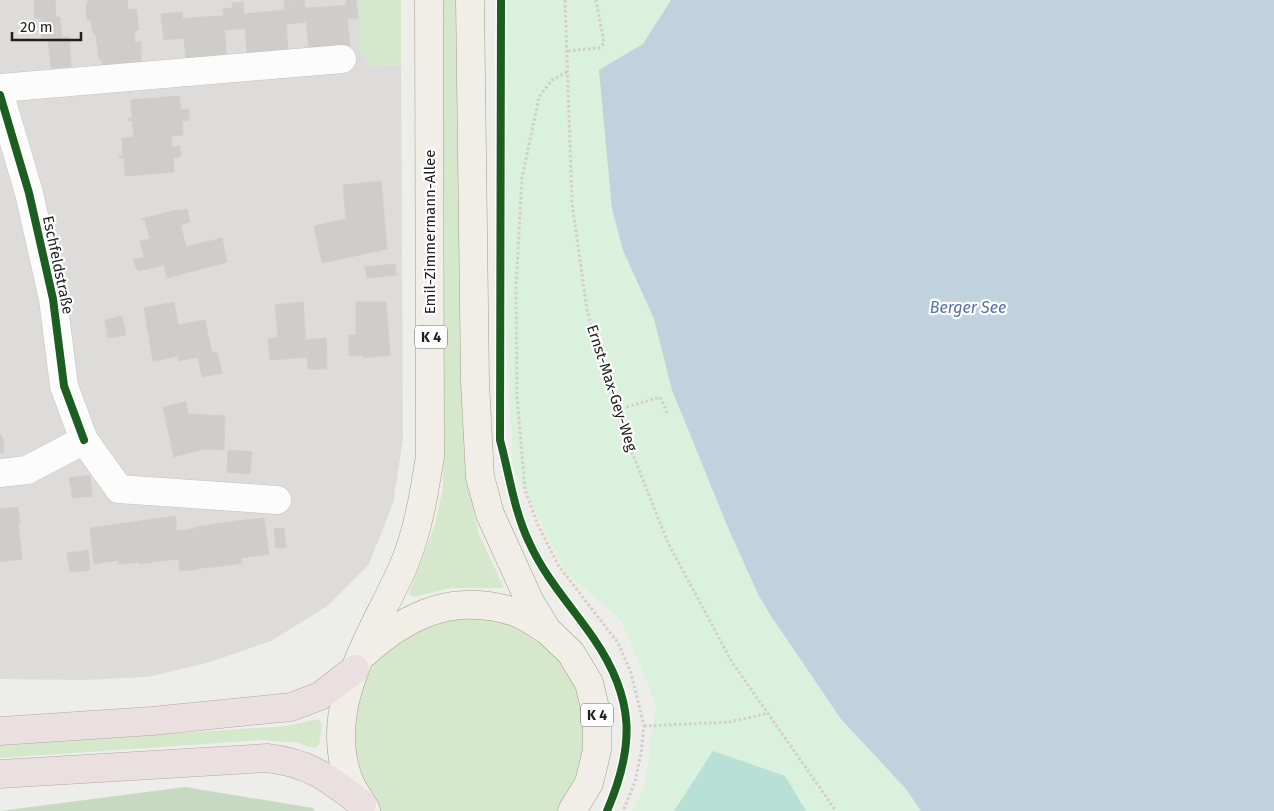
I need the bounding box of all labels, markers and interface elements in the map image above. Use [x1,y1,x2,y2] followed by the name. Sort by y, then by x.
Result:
[12,10,81,42] scale bar
[20,18,53,36] text: 20 m
[421,150,439,314] street label: Emil-Zimmermann-Allee
[39,214,77,316] street label: Eschfeldstraße
[930,298,1006,317] water label: Berger See
[583,322,641,454] street label: Ernst-Max-Gey-Weg
[415,326,447,348] road number: K 4
[581,704,613,726] road number: K 4

